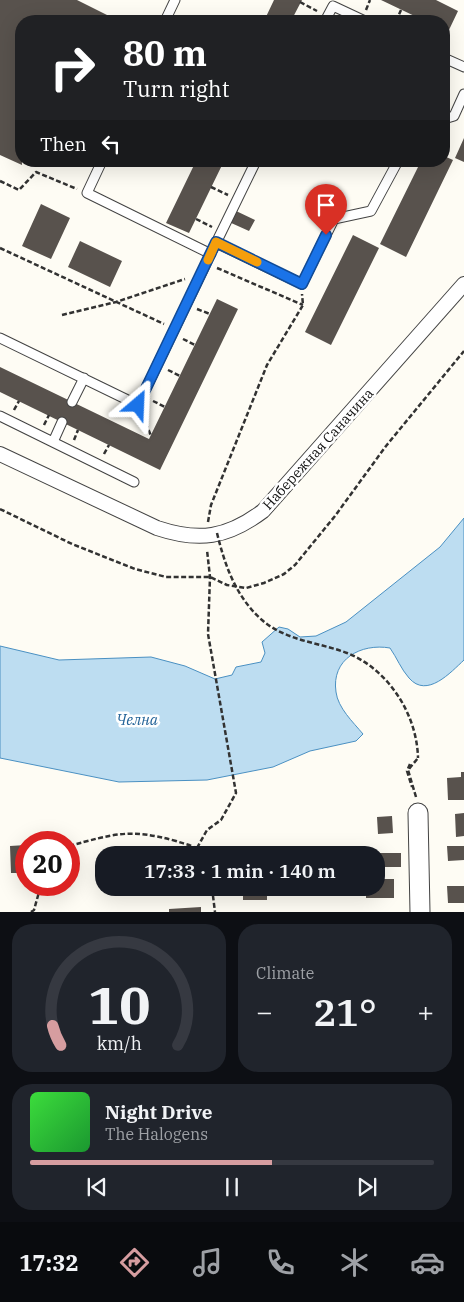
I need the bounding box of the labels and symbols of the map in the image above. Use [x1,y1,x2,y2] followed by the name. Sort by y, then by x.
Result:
[305,184,347,235] pin
[111,378,163,430] position arrow
[259,384,378,513] street label: Набережная Саначина
[116,710,159,729] water label: Челна
[15,831,80,896] speed limit sign: 20

